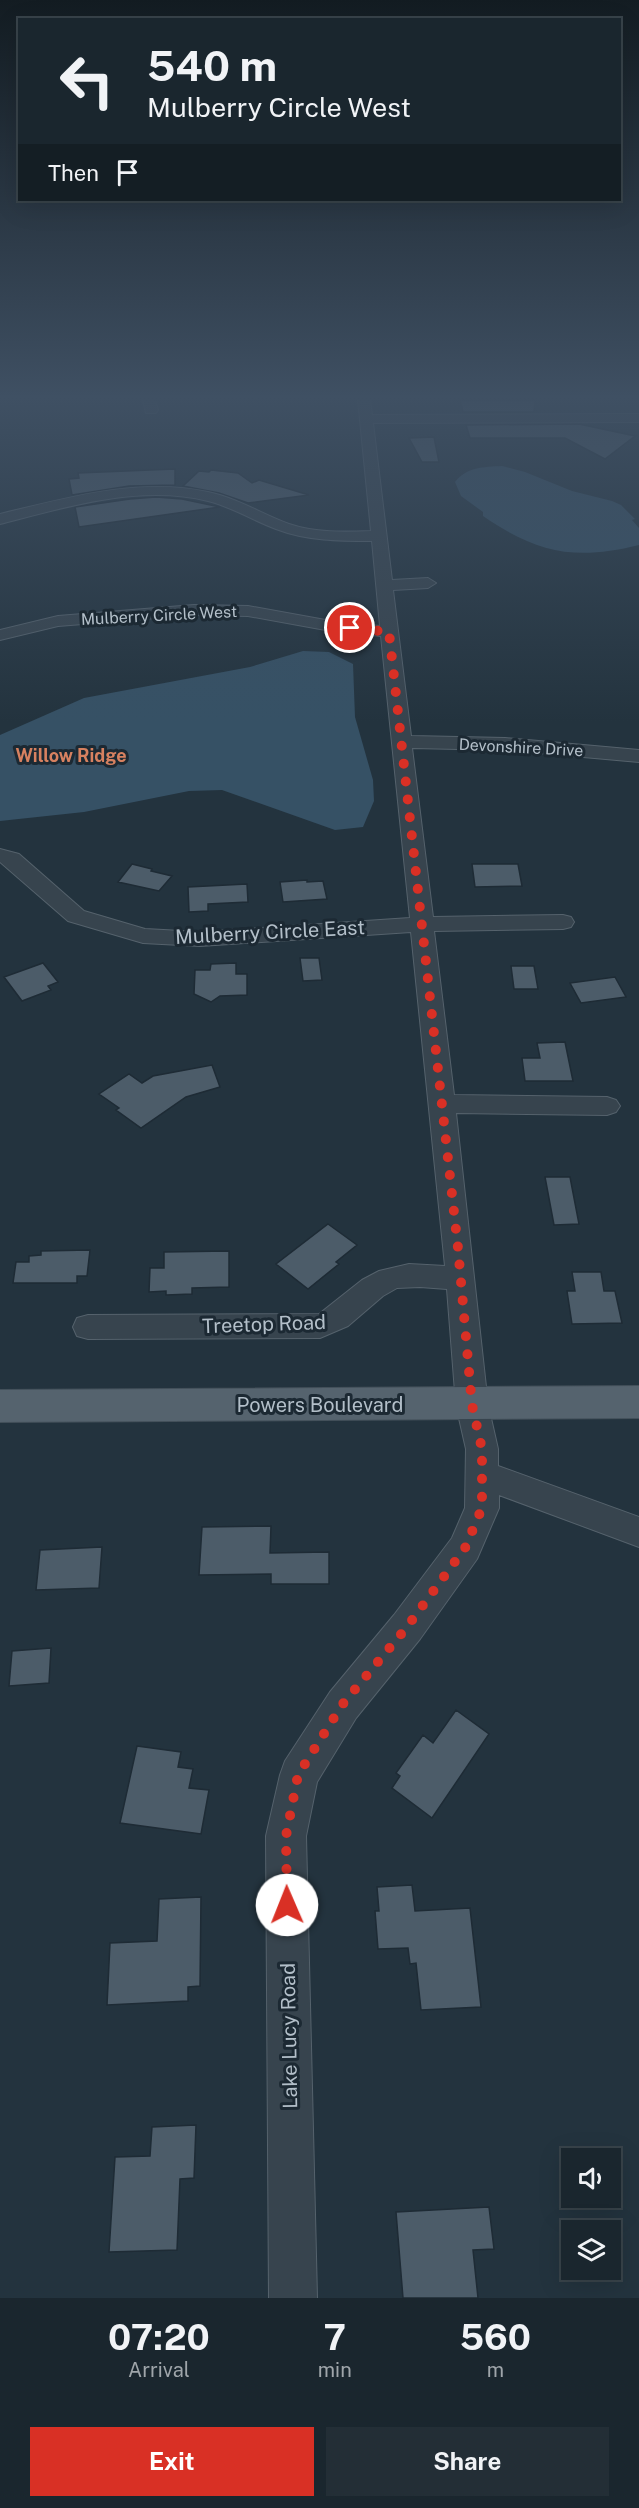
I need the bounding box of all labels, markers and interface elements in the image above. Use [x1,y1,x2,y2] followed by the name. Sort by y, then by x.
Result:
[147,41,277,90] text: 540 m
[48,42,126,120] icon: left
[147,91,411,123] text: Mulberry Circle West
[111,156,144,189] icon: arrive
[48,160,99,186] text: Then
[80,602,238,629] street label: Mulberry Circle West
[324,602,375,653] pin
[333,611,366,644] icon: arrive
[458,735,584,760] street label: Devonshire Drive
[15,745,127,766] district label: Willow Ridge
[175,915,365,949] street label: Mulberry Circle East
[202,1310,326,1338] street label: Treetop Road
[237,1393,403,1417] street label: Powers Boulevard
[255,1873,319,1937] position arrow
[276,1963,302,2109] street label: Lake Lucy Road
[561,2148,621,2280] map controls
[561,2148,621,2208] button: sound
[561,2220,621,2280] button: layers
[108,2316,210,2358] text: 07:20
[323,2316,346,2358] text: 7
[460,2316,531,2358] text: 560
[128,2358,190,2382] text: Arrival
[318,2358,352,2382] text: min
[487,2358,504,2382] text: m
[30,2427,314,2496] button: Exit
[326,2427,609,2496] button: Share

